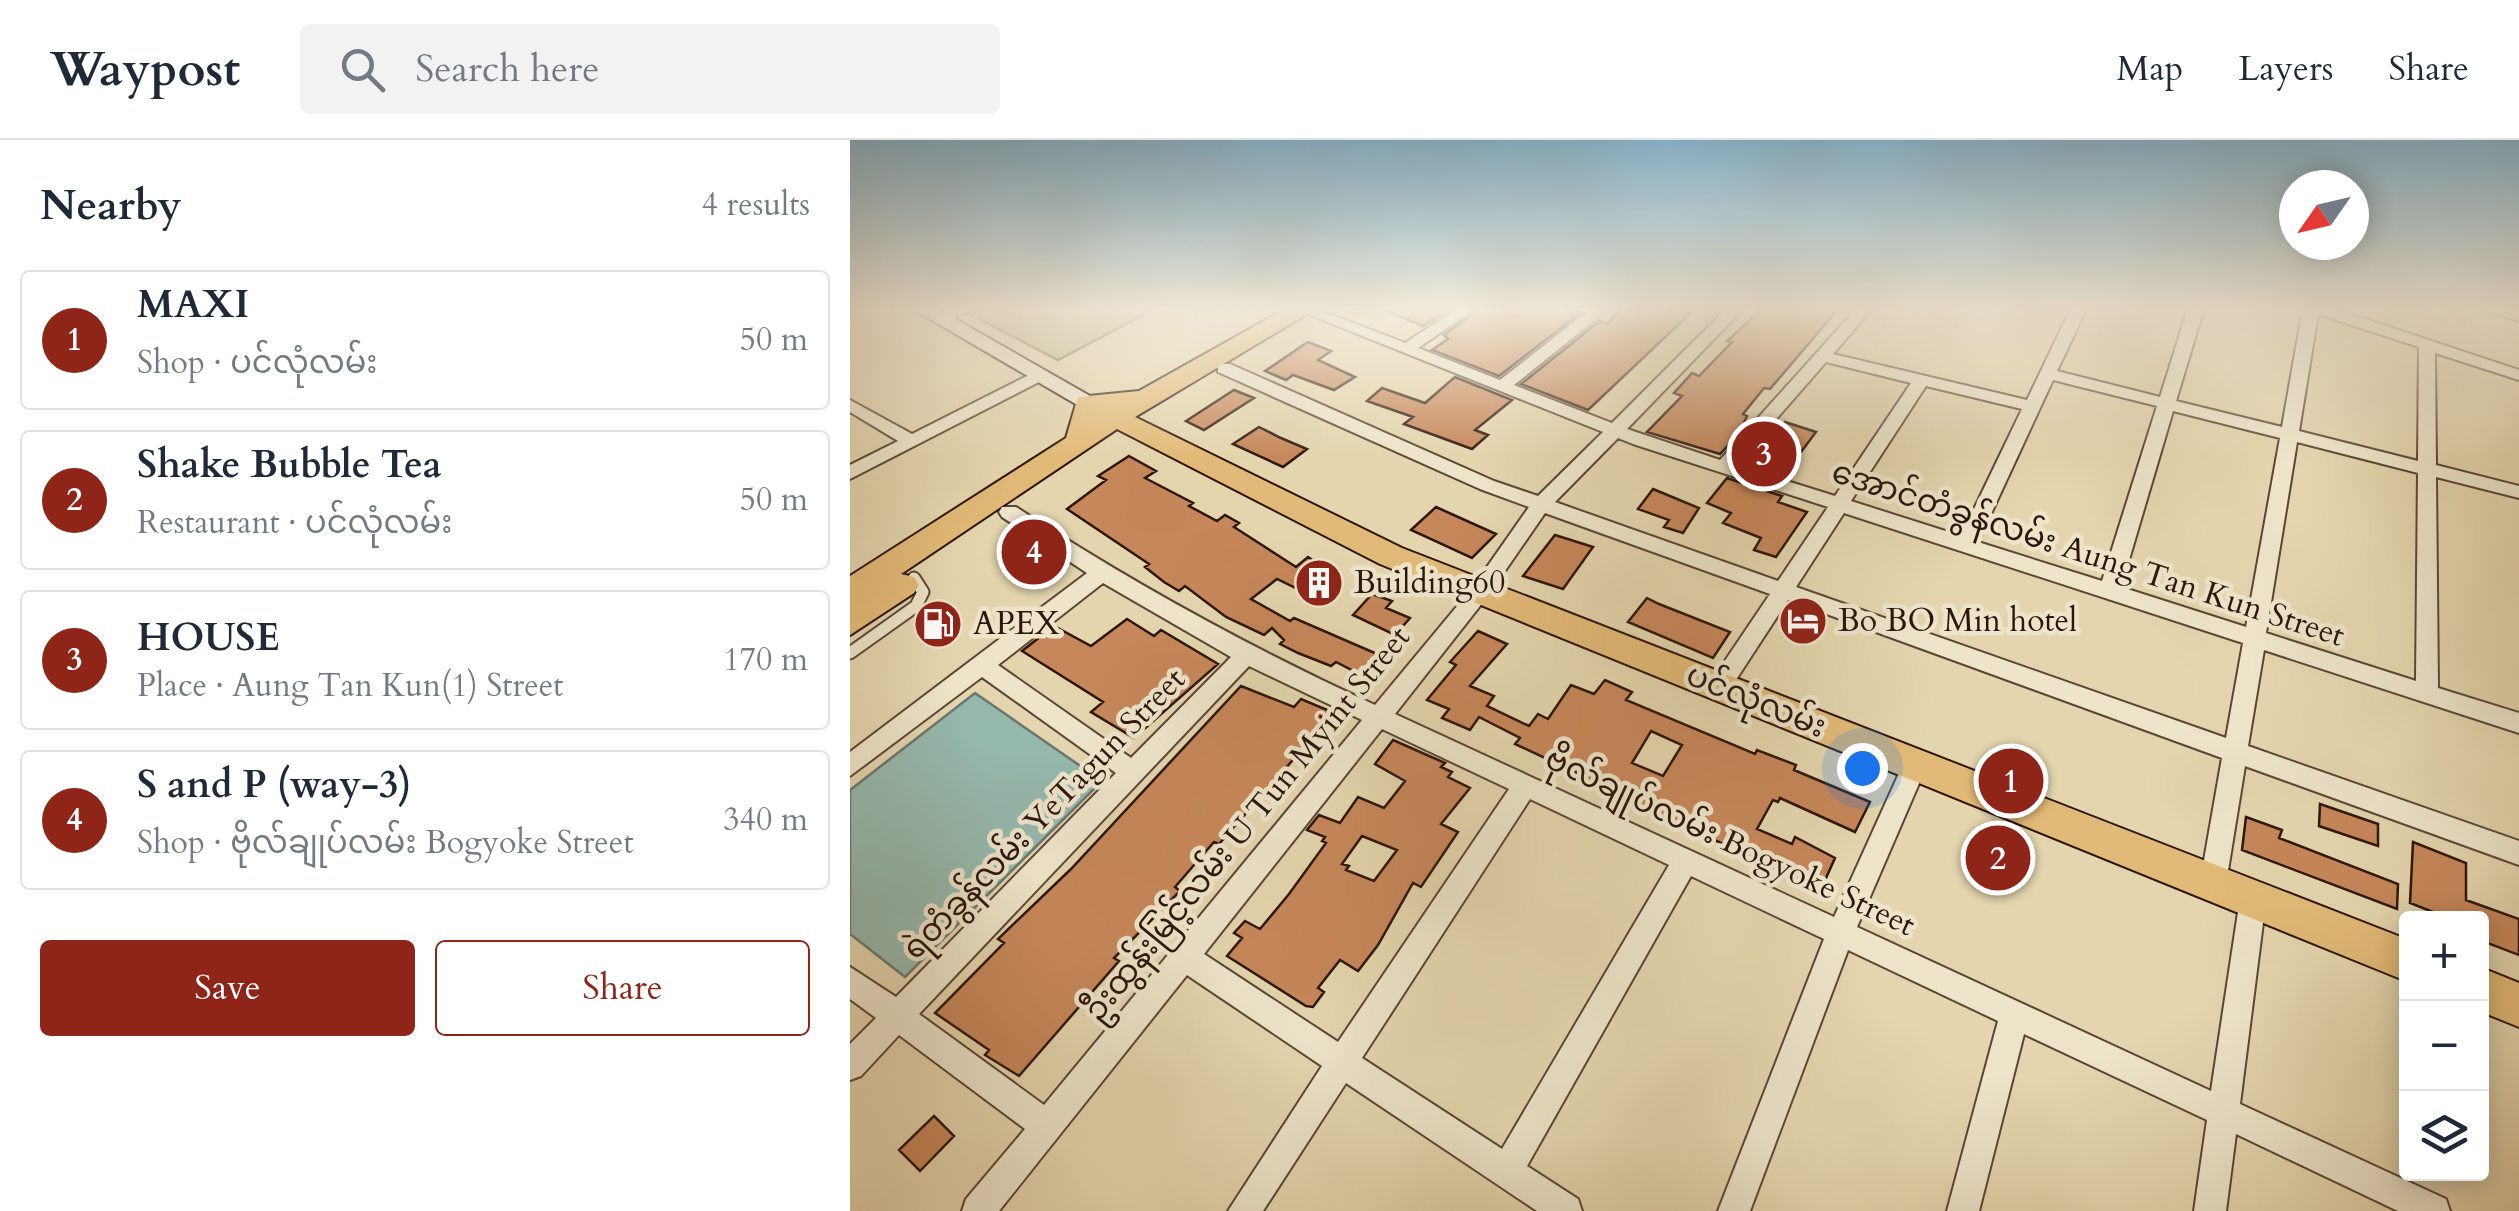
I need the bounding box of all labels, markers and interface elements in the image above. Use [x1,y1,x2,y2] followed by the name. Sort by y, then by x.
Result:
[300,24,1000,114] search box
[50,37,240,102] text: Waypost
[335,42,390,97] icon: search
[415,43,600,95] text: Search here
[2117,45,2183,93] text: Map
[2238,45,2333,93] text: Layers
[2388,45,2469,93] text: Share
[2279,170,2369,260] north arrow
[40,177,182,234] text: Nearby
[702,183,810,227] text: 4 results
[137,279,249,331] text: MAXI
[66,318,83,362] text: 1
[740,318,808,362] text: 50 m
[137,341,377,385] text: Shop · ပင်လုံလမ်း
[1732,416,1796,492] pin: 3
[137,439,442,491] text: Shake Bubble Tea
[1825,448,2351,661] street label: အောင်တံခွန်လမ်း Aung Tan Kun Street
[66,478,83,522] text: 2
[740,478,808,522] text: 50 m
[137,501,452,545] text: Restaurant · ပင်လုံလမ်း
[1002,514,1066,590] pin: 4
[1293,557,1345,609] building icon: Building60
[1354,561,1505,605] place label: Building60
[1777,595,1829,647] hotel icon: Bo BO Min hotel
[912,598,964,650] fuel station icon: APEX
[1838,599,2077,643] place label: Bo BO Min hotel
[973,602,1060,646] place label: APEX
[137,612,280,664] text: HOUSE
[1072,616,1423,1033] street label: ဦးထွန်းမြင့်လမ်း U Tun Myint Street
[66,638,83,682] text: 3
[723,638,808,682] text: 170 m
[1678,651,1833,752] street label: ပင်လုံလမ်း
[891,657,1198,972] street label: ရဲတံခွန်လမ်း YeTagun Street
[137,664,563,708] text: Place · Aung Tan Kun(1) Street
[1537,735,1923,950] street label: ဗိုလ်ချုပ်လမ်း Bogyoke Street
[1837,743,1888,794] your location
[1978,744,2044,818] pin: 1
[137,759,411,811] text: S and P (way-3)
[66,798,83,842] text: 4
[723,798,808,842] text: 340 m
[1966,820,2030,896] pin: 2
[137,821,634,865] text: Shop · ဗိုလ်ချုပ်လမ်း Bogyoke Street
[2399,911,2489,1181] map controls
[2399,911,2489,1001] button: +
[40,940,415,1036] button: Save
[435,940,810,1036] button: Share
[2399,1001,2489,1091] button: −
[2399,1091,2489,1181] button: layers

